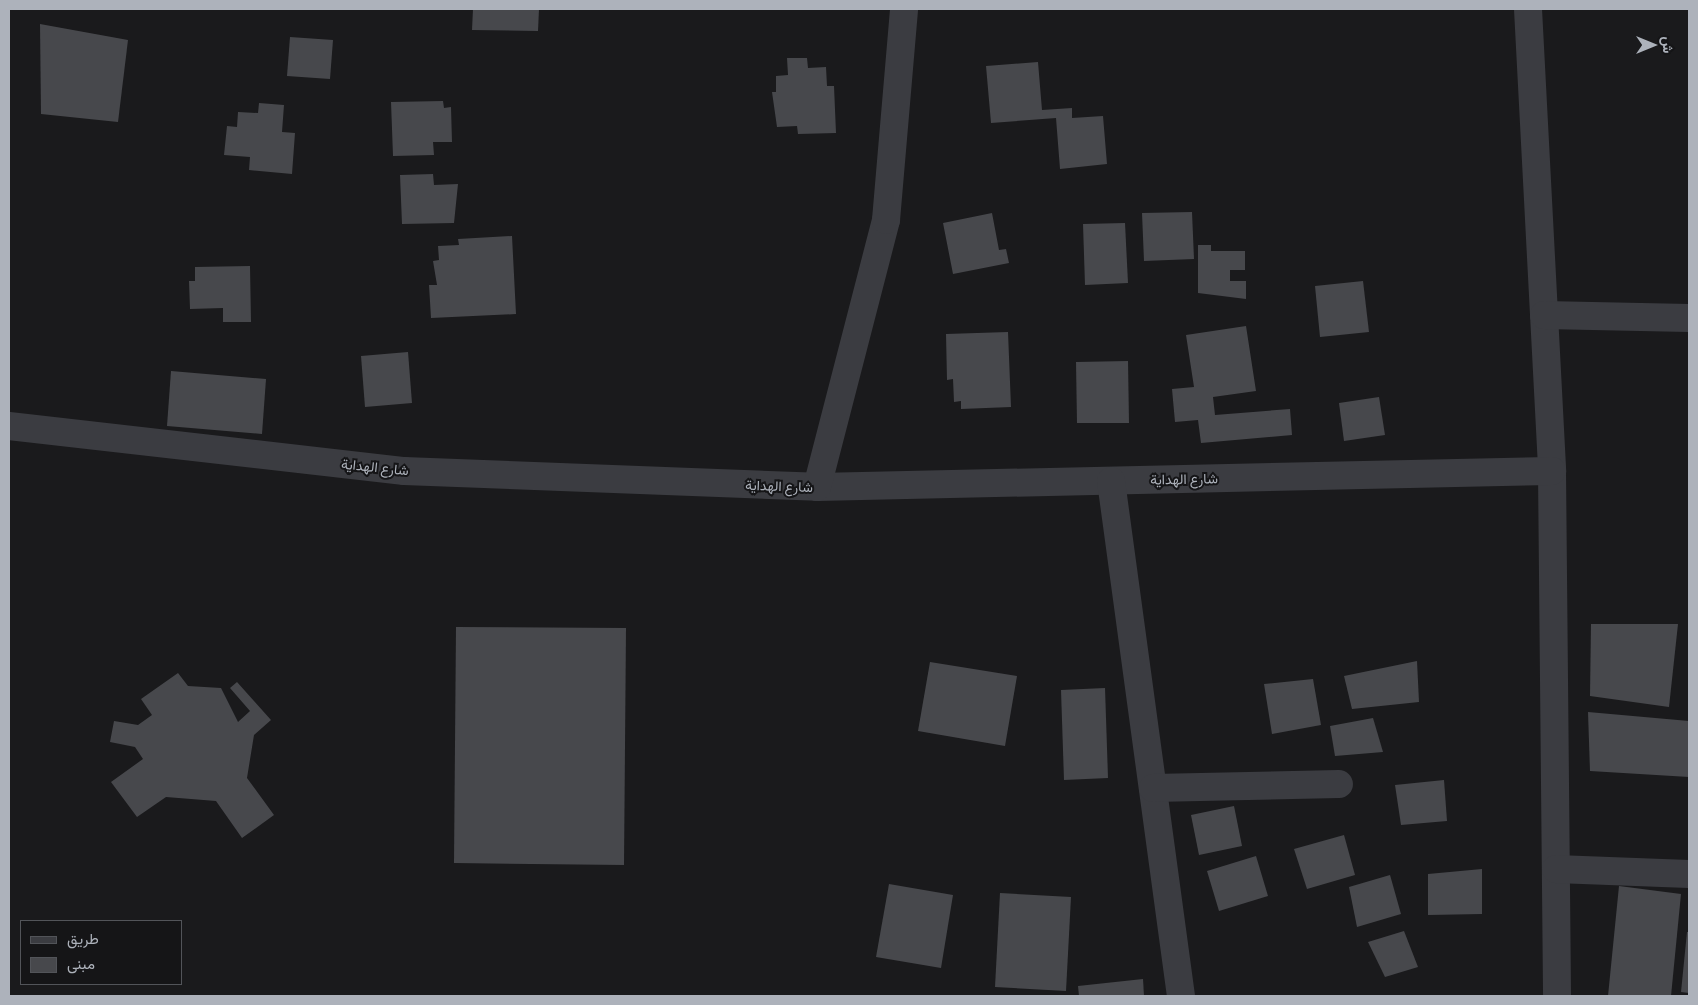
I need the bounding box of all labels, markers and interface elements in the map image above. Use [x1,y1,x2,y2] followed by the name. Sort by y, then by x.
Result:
[1628,20,1678,70] north arrow
[1658,37,1679,53] text: ش
[340,455,410,479] street label: شارع الهداية
[1150,470,1218,488] street label: شارع الهداية
[745,476,813,496] street label: شارع الهداية
[20,920,182,985] legend
[67,927,99,950] text: طريق
[67,952,95,975] text: مبنى

